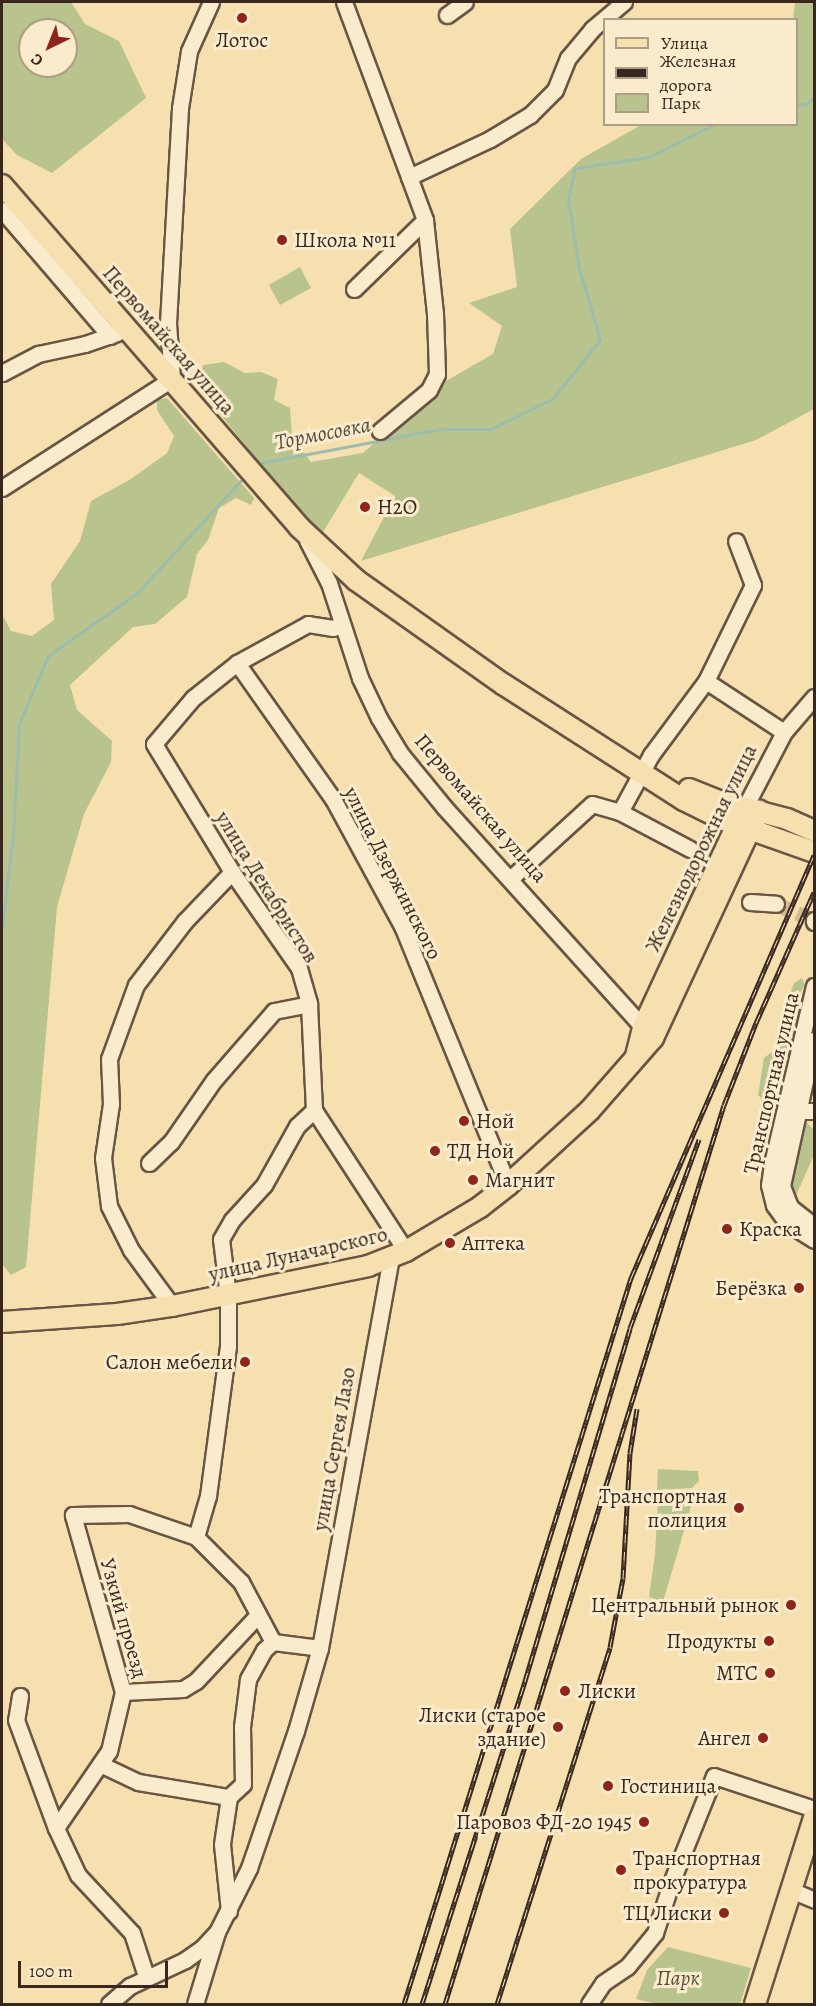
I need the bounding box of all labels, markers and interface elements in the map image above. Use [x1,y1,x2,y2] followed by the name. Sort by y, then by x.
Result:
[235,11,249,25] marker: Лотос
[18,18,78,78] north arrow
[603,18,798,126] legend
[216,27,268,53] place label: Лотос
[661,31,708,55] text: Улица
[26,48,48,71] text: С
[660,49,736,97] text: Железная дорога
[661,91,701,115] text: Парк
[294,227,396,253] place label: Школа №11
[275,233,289,247] marker: Школа №11
[98,260,240,420] street label: Первомайская улица
[273,412,373,456] water label: Тормосовка
[377,494,417,520] place label: H2O
[358,500,372,514] marker: H2O
[410,728,552,888] street label: Первомайская улица
[640,740,762,956] street label: Железнодорожная улица
[339,782,447,964] street label: улица Дзержинского
[210,806,324,968] street label: улица Декабристов
[738,990,804,1176] street label: Транспортная улица
[476,1108,514,1134] place label: Ной
[457,1114,471,1128] marker: Ной
[447,1138,514,1164] place label: ТД Ной
[428,1144,442,1158] marker: ТД Ной
[485,1167,555,1193] place label: Магнит
[466,1173,480,1187] marker: Магнит
[739,1216,802,1242] place label: Краска
[206,1221,390,1287] street label: улица Луначарского
[720,1222,734,1236] marker: Краска
[462,1230,525,1256] place label: Аптека
[443,1236,457,1250] marker: Аптека
[715,1275,787,1301] place label: Берёзка
[792,1281,806,1295] marker: Берёзка
[106,1349,233,1375] place label: Салон мебели
[238,1355,252,1369] marker: Салон мебели
[307,1365,361,1533] street label: улица Сергея Лазо
[599,1483,727,1533] place label: Транспортная полиция
[732,1501,746,1515] marker: Транспортная полиция
[95,1555,153,1681] street label: Узкий проезд
[591,1592,779,1618] place label: Центральный рынок
[784,1598,798,1612] marker: Центральный рынок
[666,1628,757,1654] place label: Продукты
[762,1634,776,1648] marker: Продукты
[716,1660,758,1686] place label: МТС
[763,1666,777,1680] marker: МТС
[578,1678,636,1704] place label: Лиски
[556,1682,574,1700] marker: Лиски
[419,1702,546,1752] place label: Лиски (старое здание)
[551,1720,565,1734] marker: Лиски (старое здание)
[698,1725,751,1751] place label: Ангел
[756,1731,770,1745] marker: Ангел
[620,1773,716,1799] place label: Гостиница
[601,1779,615,1793] marker: Гостиница
[456,1809,632,1835] place label: Паровоз ФД-20 1945
[637,1815,651,1829] marker: Паровоз ФД-20 1945
[633,1845,761,1895] place label: Транспортная прокуратура
[614,1863,628,1877] marker: Транспортная прокуратура
[623,1900,712,1926] place label: ТЦ Лиски
[717,1906,731,1920] marker: ТЦ Лиски
[21,1949,171,1987] scale bar
[29,1959,73,1983] text: 100 m
[656,1965,700,1991] park label: Парк

